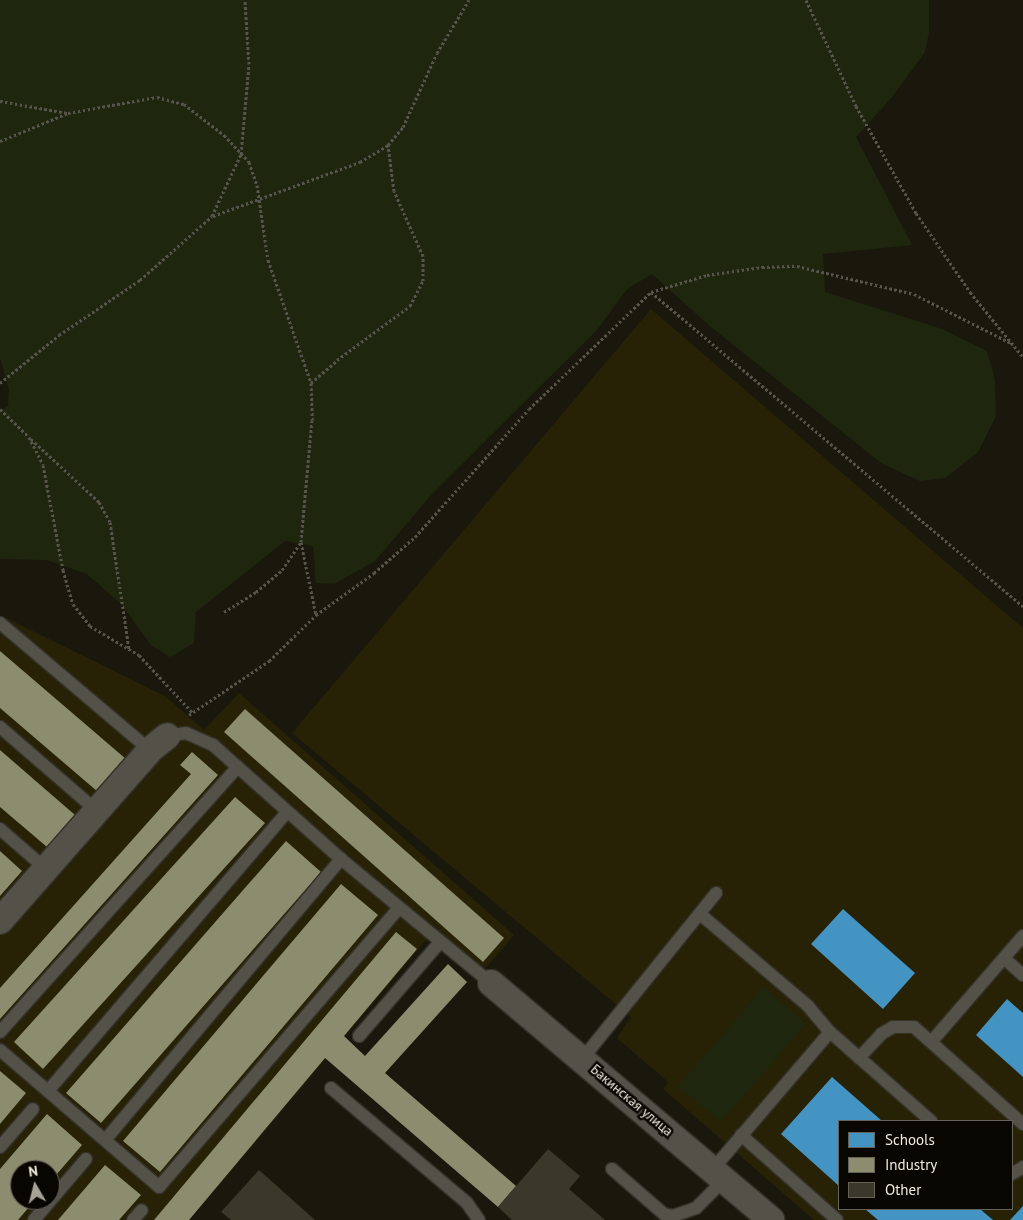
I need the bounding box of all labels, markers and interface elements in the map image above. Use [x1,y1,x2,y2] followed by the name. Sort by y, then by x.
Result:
[587,1061,677,1139] street label: Бакинская улица
[838,1120,1013,1210] legend
[885,1130,935,1149] text: Schools
[885,1155,937,1174] text: Industry
[10,1160,60,1210] north arrow
[27,1162,39,1181] text: N
[885,1180,921,1199] text: Other

